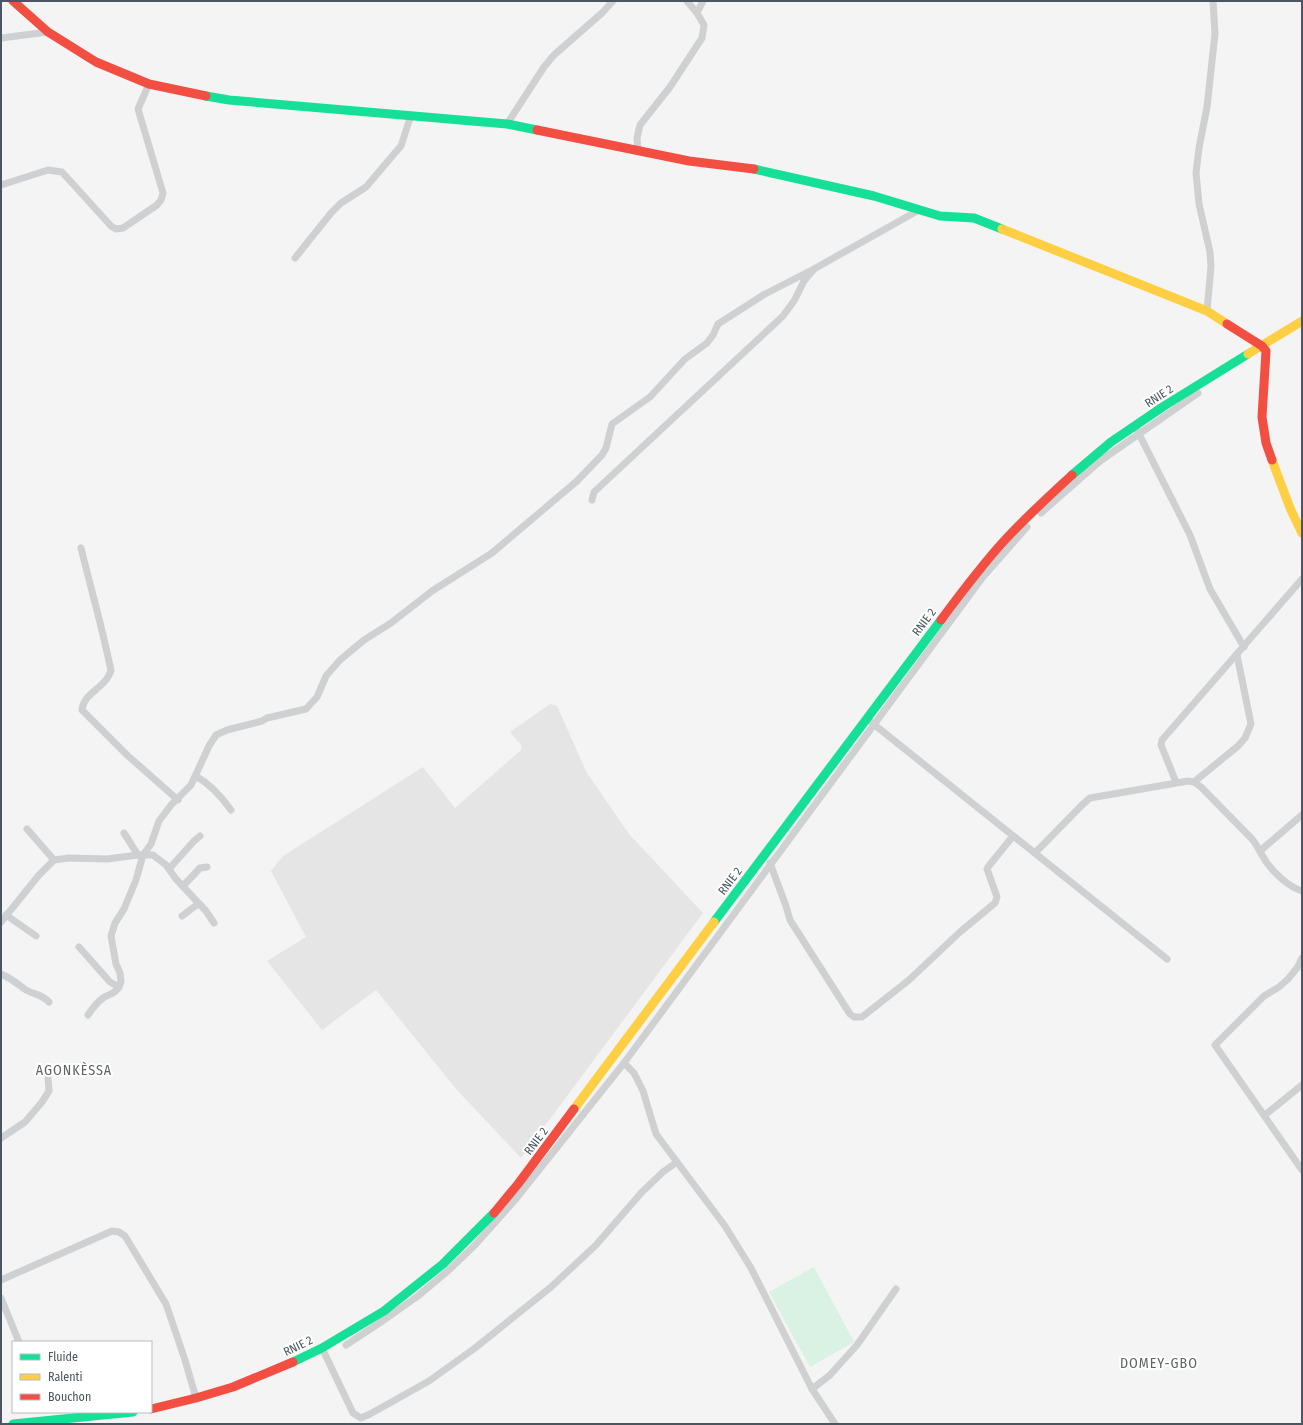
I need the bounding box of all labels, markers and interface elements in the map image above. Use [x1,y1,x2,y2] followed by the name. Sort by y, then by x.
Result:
[1142,382,1176,410] street label: RNIE 2
[909,606,939,638] street label: RNIE 2
[715,865,745,897] street label: RNIE 2
[36,1061,112,1079] district label: AGONKÈSSA
[521,1125,551,1157] street label: RNIE 2
[281,1333,315,1359] street label: RNIE 2
[12,1341,152,1413] legend
[48,1350,78,1364] text: Fluide
[1120,1355,1198,1372] district label: DOMEY-GBO
[48,1370,83,1384] text: Ralenti
[48,1390,91,1404] text: Bouchon

